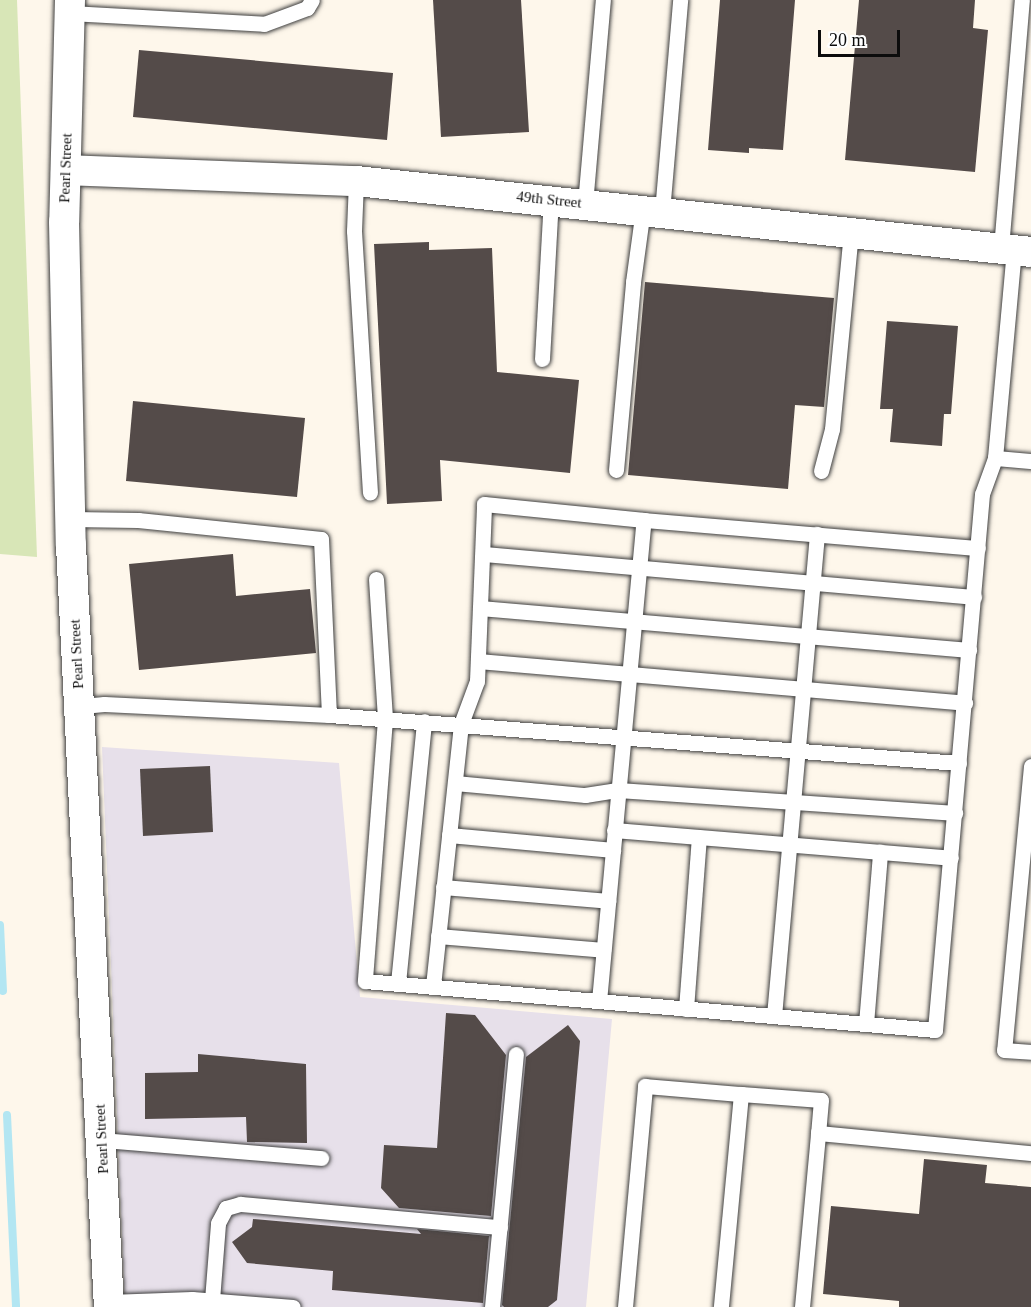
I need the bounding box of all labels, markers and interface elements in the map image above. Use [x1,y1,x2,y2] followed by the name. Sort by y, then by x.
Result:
[821,18,904,56] scale bar
[829,30,866,50] text: 20 m
[56,133,76,203] street label: Pearl Street
[516,188,582,212] street label: 49th Street
[66,619,88,689] street label: Pearl Street
[91,1104,113,1174] street label: Pearl Street

